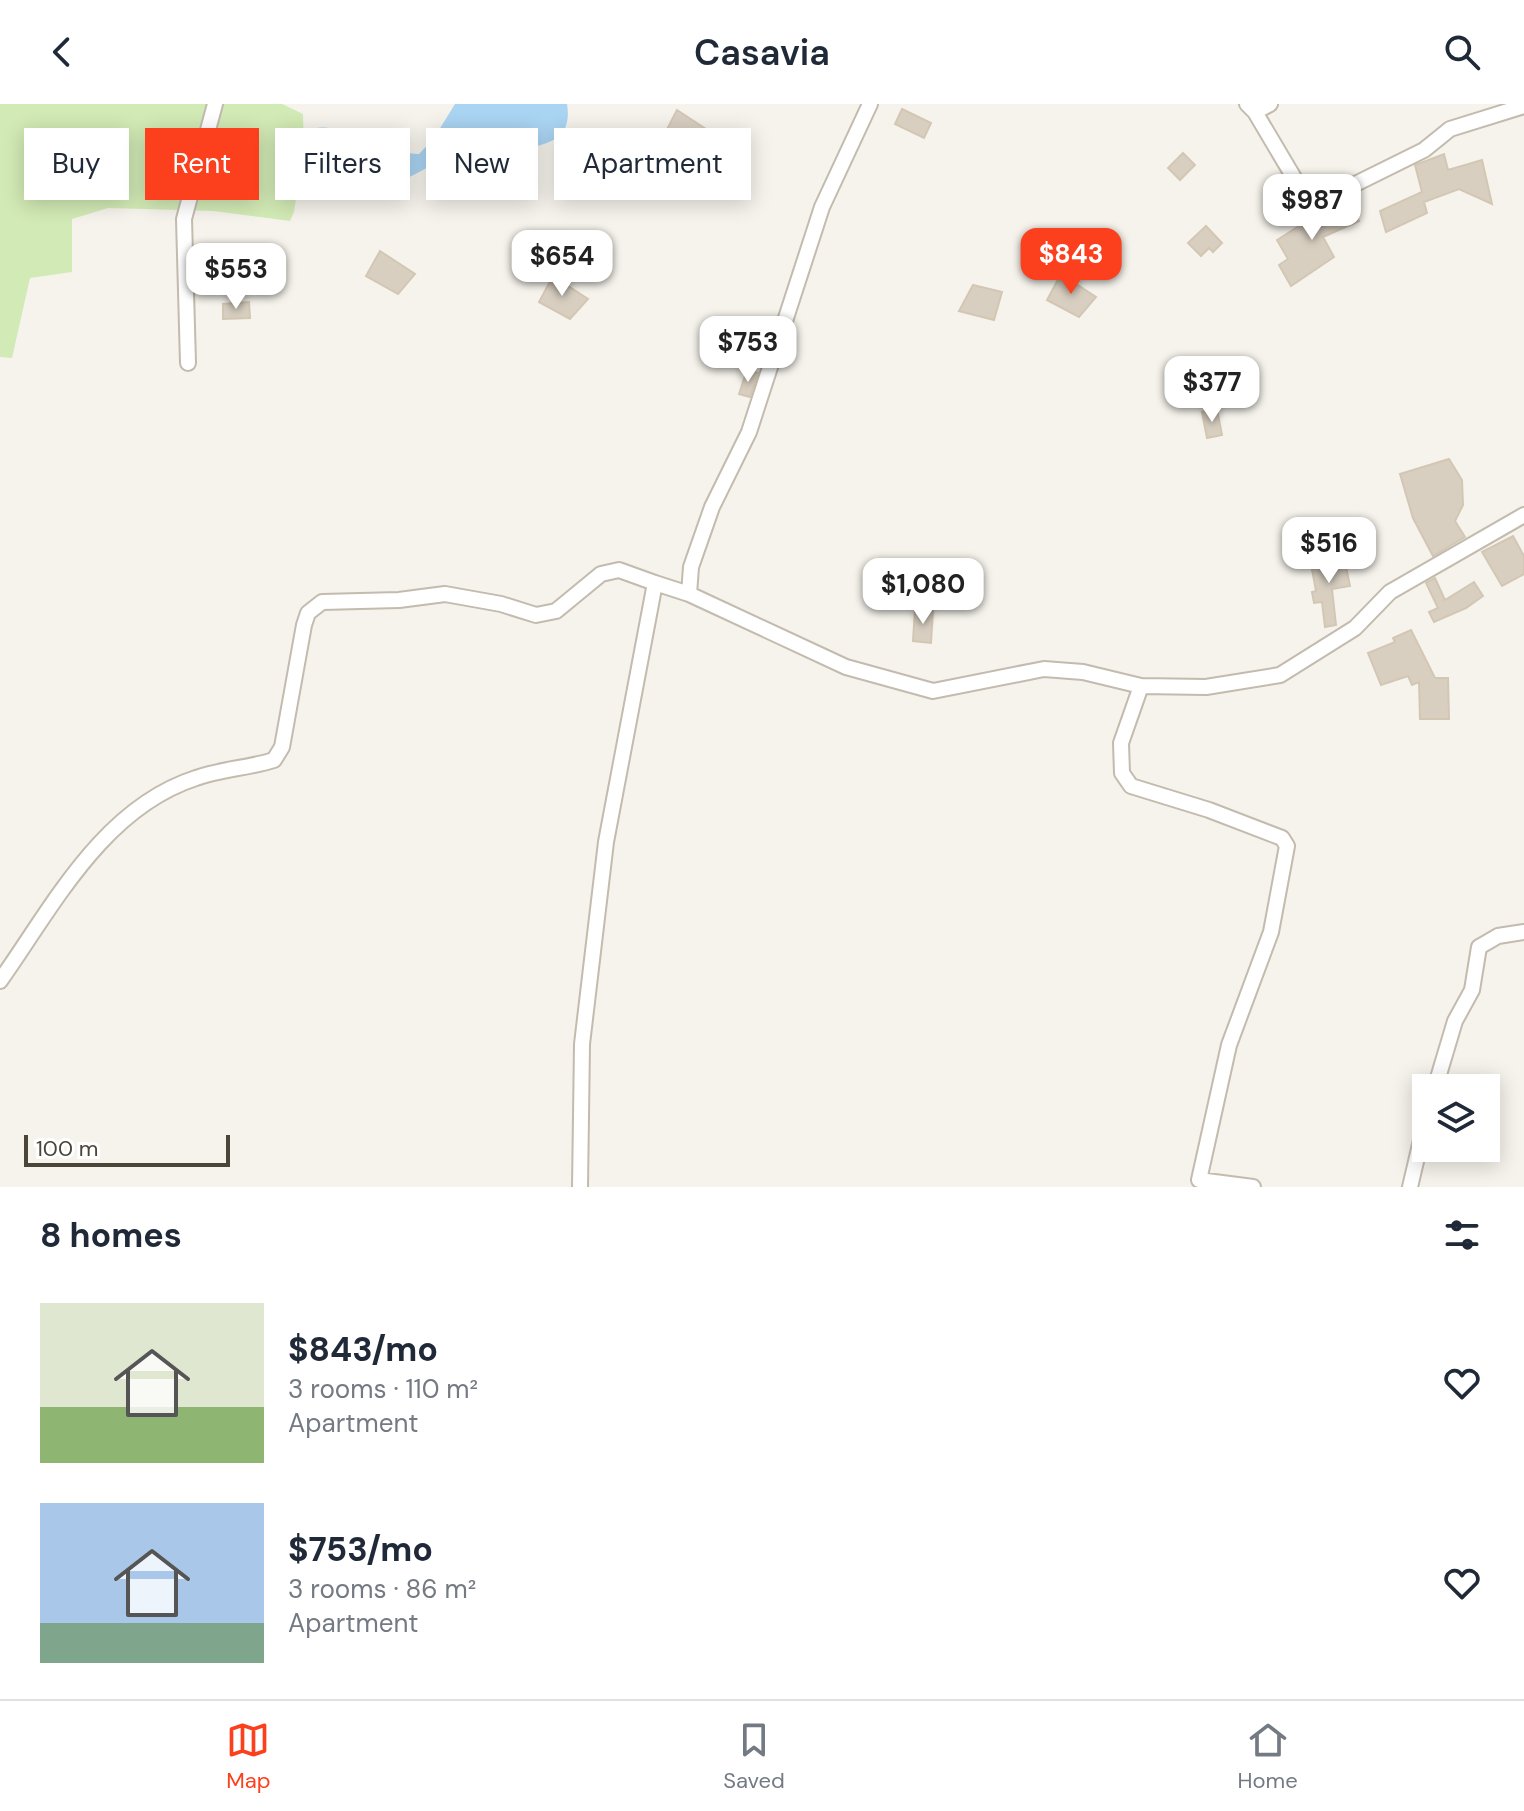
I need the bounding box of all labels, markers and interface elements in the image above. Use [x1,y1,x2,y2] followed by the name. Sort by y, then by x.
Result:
[694,29,830,76] text: Casavia
[40,30,84,74] icon: back
[1440,30,1484,74] icon: search
[24,128,129,200] chip: Buy
[145,128,259,200] chip: Rent
[275,128,410,200] chip: Filters
[426,128,538,200] chip: New
[554,128,751,200] chip: Apartment
[1265,174,1359,242] pin: $987
[1281,183,1343,217] text: $987
[1024,228,1118,296] pin: $843
[515,230,609,298] pin: $654
[1039,237,1103,271] text: $843
[530,239,594,273] text: $654
[189,243,283,311] pin: $553
[204,252,268,286] text: $553
[701,316,795,384] pin: $753
[718,325,778,359] text: $753
[1165,356,1259,424] pin: $377
[1182,365,1242,399] text: $377
[1282,517,1376,585] pin: $516
[1300,526,1358,560] text: $516
[858,558,988,626] pin: $1,080
[881,567,965,601] text: $1,080
[1412,1074,1500,1162] map controls
[1412,1074,1500,1162] button: layers
[24,1131,230,1167] scale bar
[36,1134,98,1163] text: 100 m
[40,1213,182,1258] text: 8 homes
[1440,1213,1484,1257] icon: filters
[288,1327,438,1372] text: $843/mo
[104,1335,200,1431] icon: home
[1440,1361,1484,1405] icon: heart
[288,1372,478,1406] text: 3 rooms · 110 m²
[288,1406,419,1440] text: Apartment
[288,1527,433,1572] text: $753/mo
[104,1535,200,1631] icon: home
[1440,1561,1484,1605] icon: heart
[288,1572,476,1606] text: 3 rooms · 86 m²
[288,1606,419,1640] text: Apartment
[226,1718,271,1795] tab: Map
[723,1718,785,1795] tab: Saved
[1238,1718,1298,1795] tab: Home

